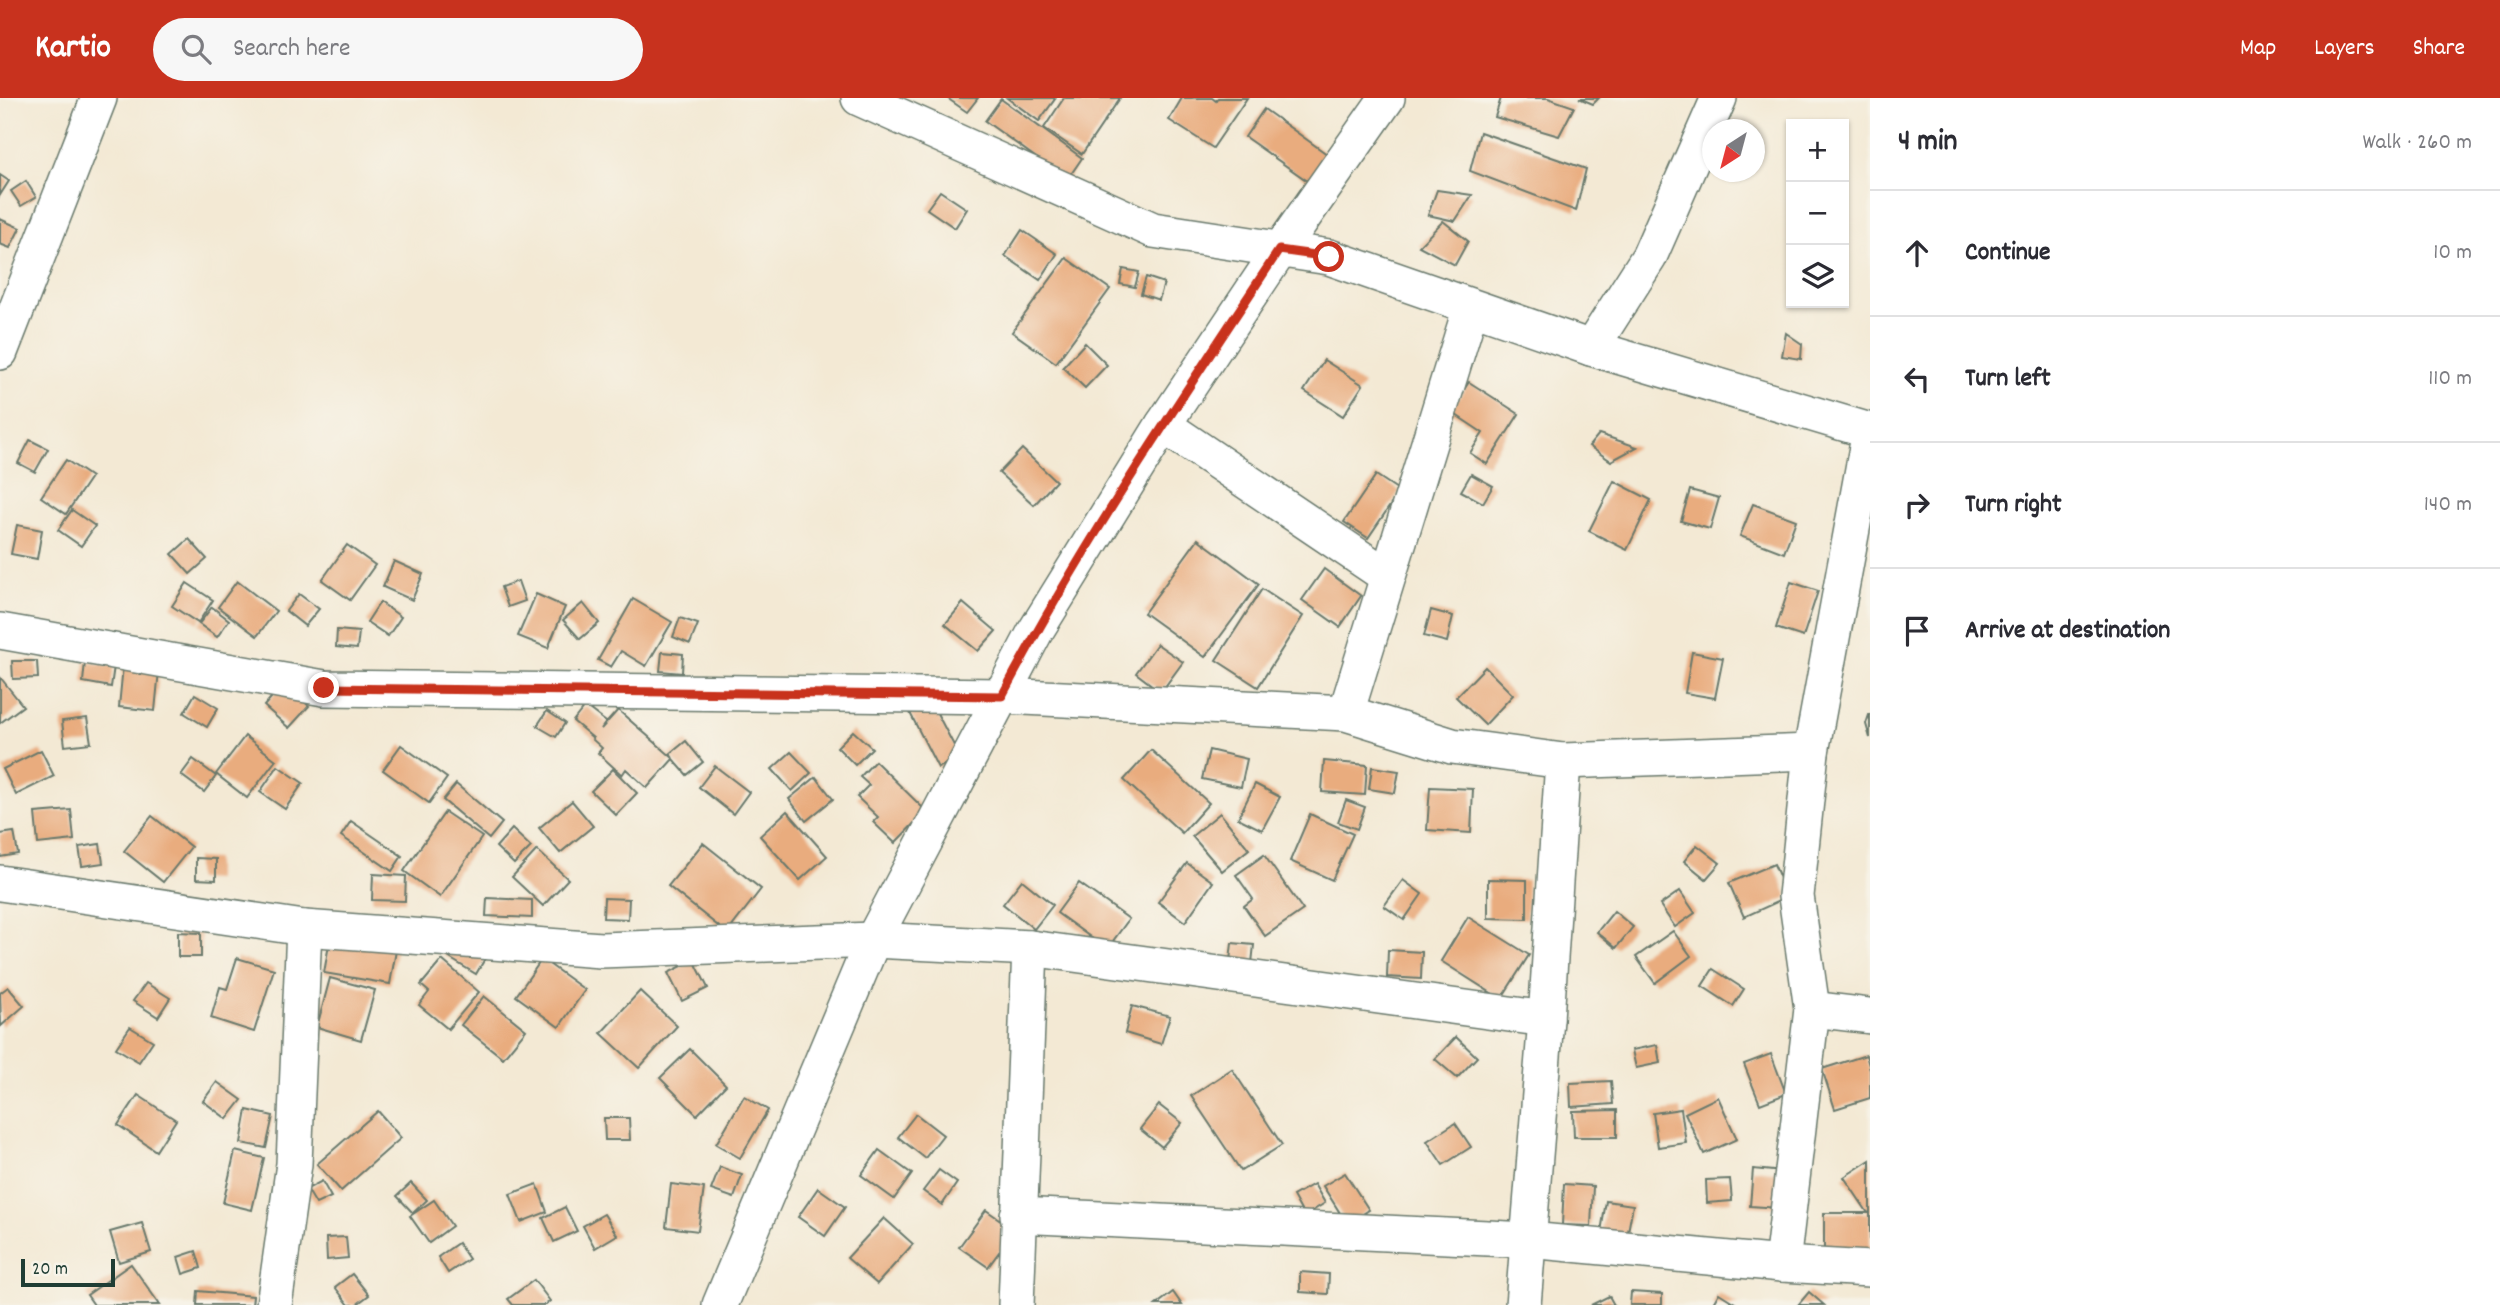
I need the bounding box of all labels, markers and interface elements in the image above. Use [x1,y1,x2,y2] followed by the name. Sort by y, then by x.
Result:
[153,18,643,81] search box
[35,26,111,73] text: Kartio
[177,30,215,68] icon: search
[233,31,350,68] text: Search here
[2240,32,2276,66] text: Map
[2314,32,2375,66] text: Layers
[2413,32,2465,66] text: Share
[1702,119,1765,182] north arrow
[1786,119,1849,308] map controls
[1786,119,1849,182] button: +
[1898,122,1957,165] text: 4 min
[2362,127,2472,160] text: Walk · 260 m
[1786,182,1849,245] button: −
[1898,234,1936,272] icon: ahead
[1965,235,2050,272] text: Continue
[2433,237,2472,270] text: 10 m
[1313,241,1344,272] route start
[1786,245,1849,308] button: layers
[1898,360,1936,398] icon: left
[1965,361,2051,398] text: Turn left
[2428,363,2472,396] text: 110 m
[1898,486,1936,524] icon: right
[1965,487,2062,524] text: Turn right
[2424,489,2472,522] text: 140 m
[1898,612,1936,650] icon: arrive
[1965,613,2170,650] text: Arrive at destination
[308,672,339,703] route end
[21,1256,116,1288] scale bar
[32,1257,68,1284] text: 20 m

